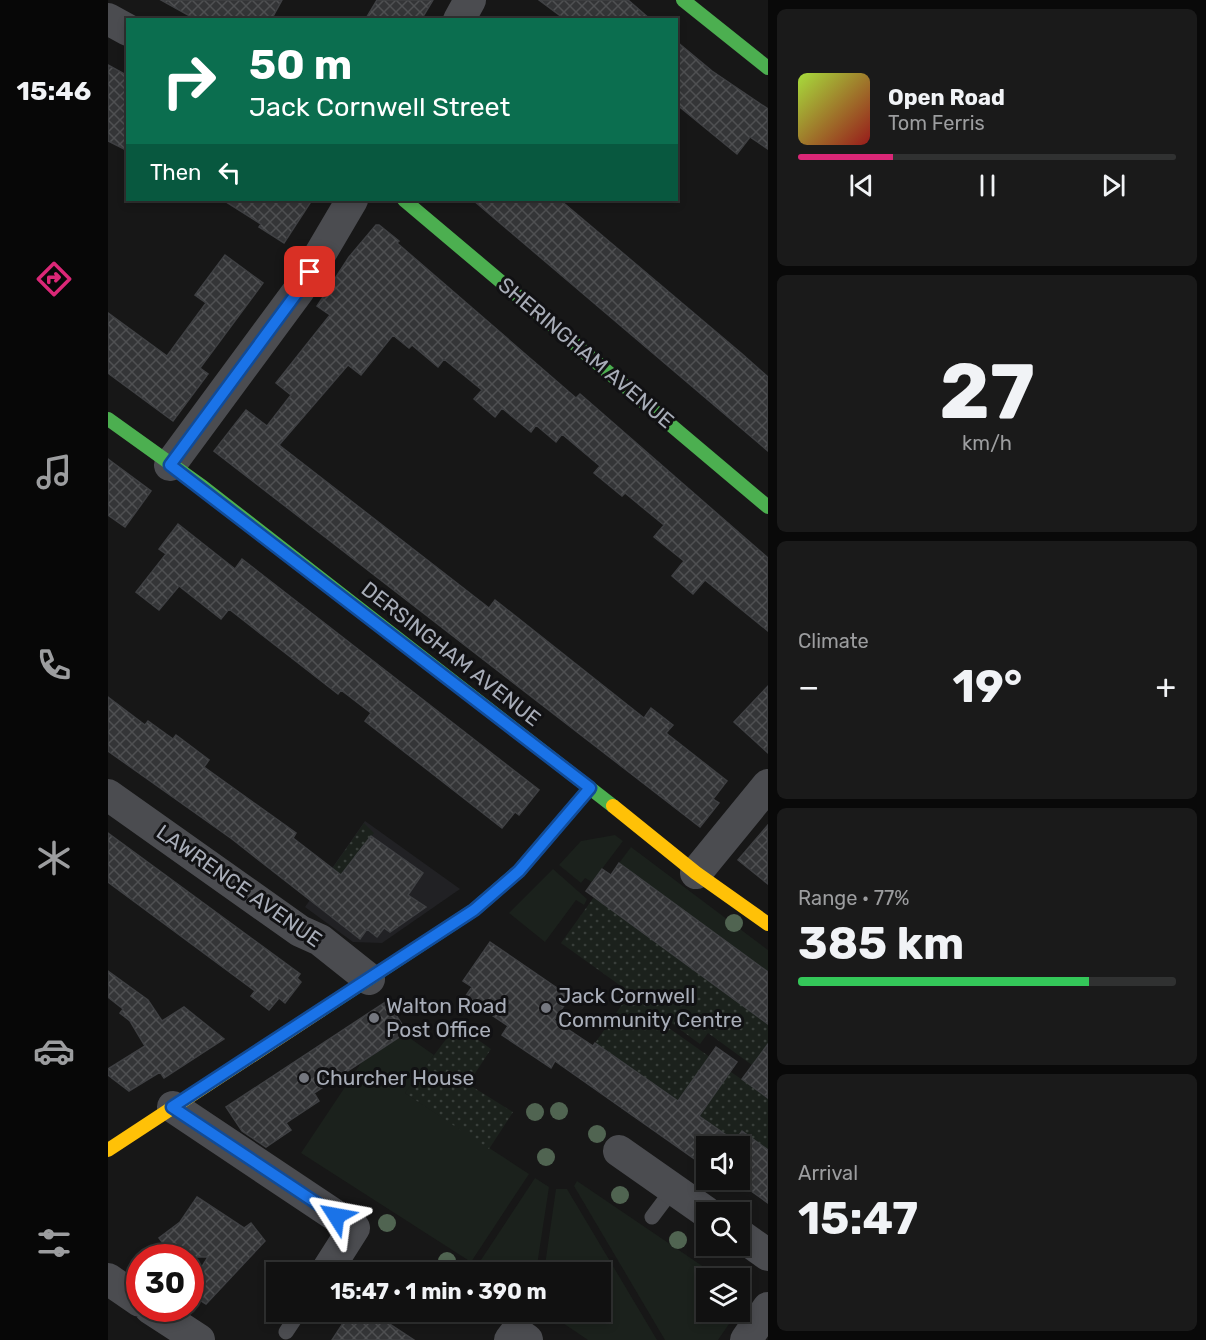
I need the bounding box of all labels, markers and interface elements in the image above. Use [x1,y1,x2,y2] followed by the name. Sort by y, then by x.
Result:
[249,40,352,90] text: 50 m
[150,42,228,120] icon: right
[17,75,91,107] text: 15:46
[888,84,1005,111] text: Open Road
[249,91,510,123] text: Jack Cornwell Street
[888,111,985,135] text: Tom Ferris
[213,156,246,189] icon: left
[150,159,201,186] text: Then
[845,169,878,202] icon: previous
[971,169,1004,202] icon: pause
[1097,169,1130,202] icon: next
[284,246,335,297] pin
[293,255,326,288] icon: arrive
[33,258,75,300] icon: directions
[494,272,679,433] street label: SHERINGHAM AVENUE
[939,345,1035,438] text: 27
[962,431,1012,455] text: km/h
[33,451,75,493] icon: music
[357,576,546,731] street label: DERSINGHAM AVENUE
[798,629,869,653] text: Climate
[33,644,75,686] icon: phone
[953,660,1022,713] text: 19°
[798,667,819,706] text: −
[1155,667,1176,706] text: +
[152,819,327,952] street label: LAWRENCE AVENUE
[33,837,75,879] icon: climate
[798,886,910,910] text: Range · 77%
[798,917,964,970] text: 385 km
[558,983,742,1032] place label: Jack Cornwell Community Centre
[386,993,507,1042] place label: Walton Road Post Office
[539,1001,553,1015] marker: Jack Cornwell Community Centre
[367,1011,381,1025] marker: Walton Road Post Office
[33,1030,75,1072] icon: car
[316,1065,474,1090] place label: Churcher House
[297,1071,311,1085] marker: Churcher House
[696,1136,750,1322] map controls
[696,1136,750,1190] button: sound
[798,1161,858,1185] text: Arrival
[304,1184,368,1248] position arrow
[798,1192,918,1245] text: 15:47
[696,1202,750,1256] button: search
[33,1222,75,1264] icon: filters
[126,1244,204,1322] speed limit sign: 30
[696,1268,750,1322] button: layers
[330,1278,547,1305] text: 15:47 · 1 min · 390 m

